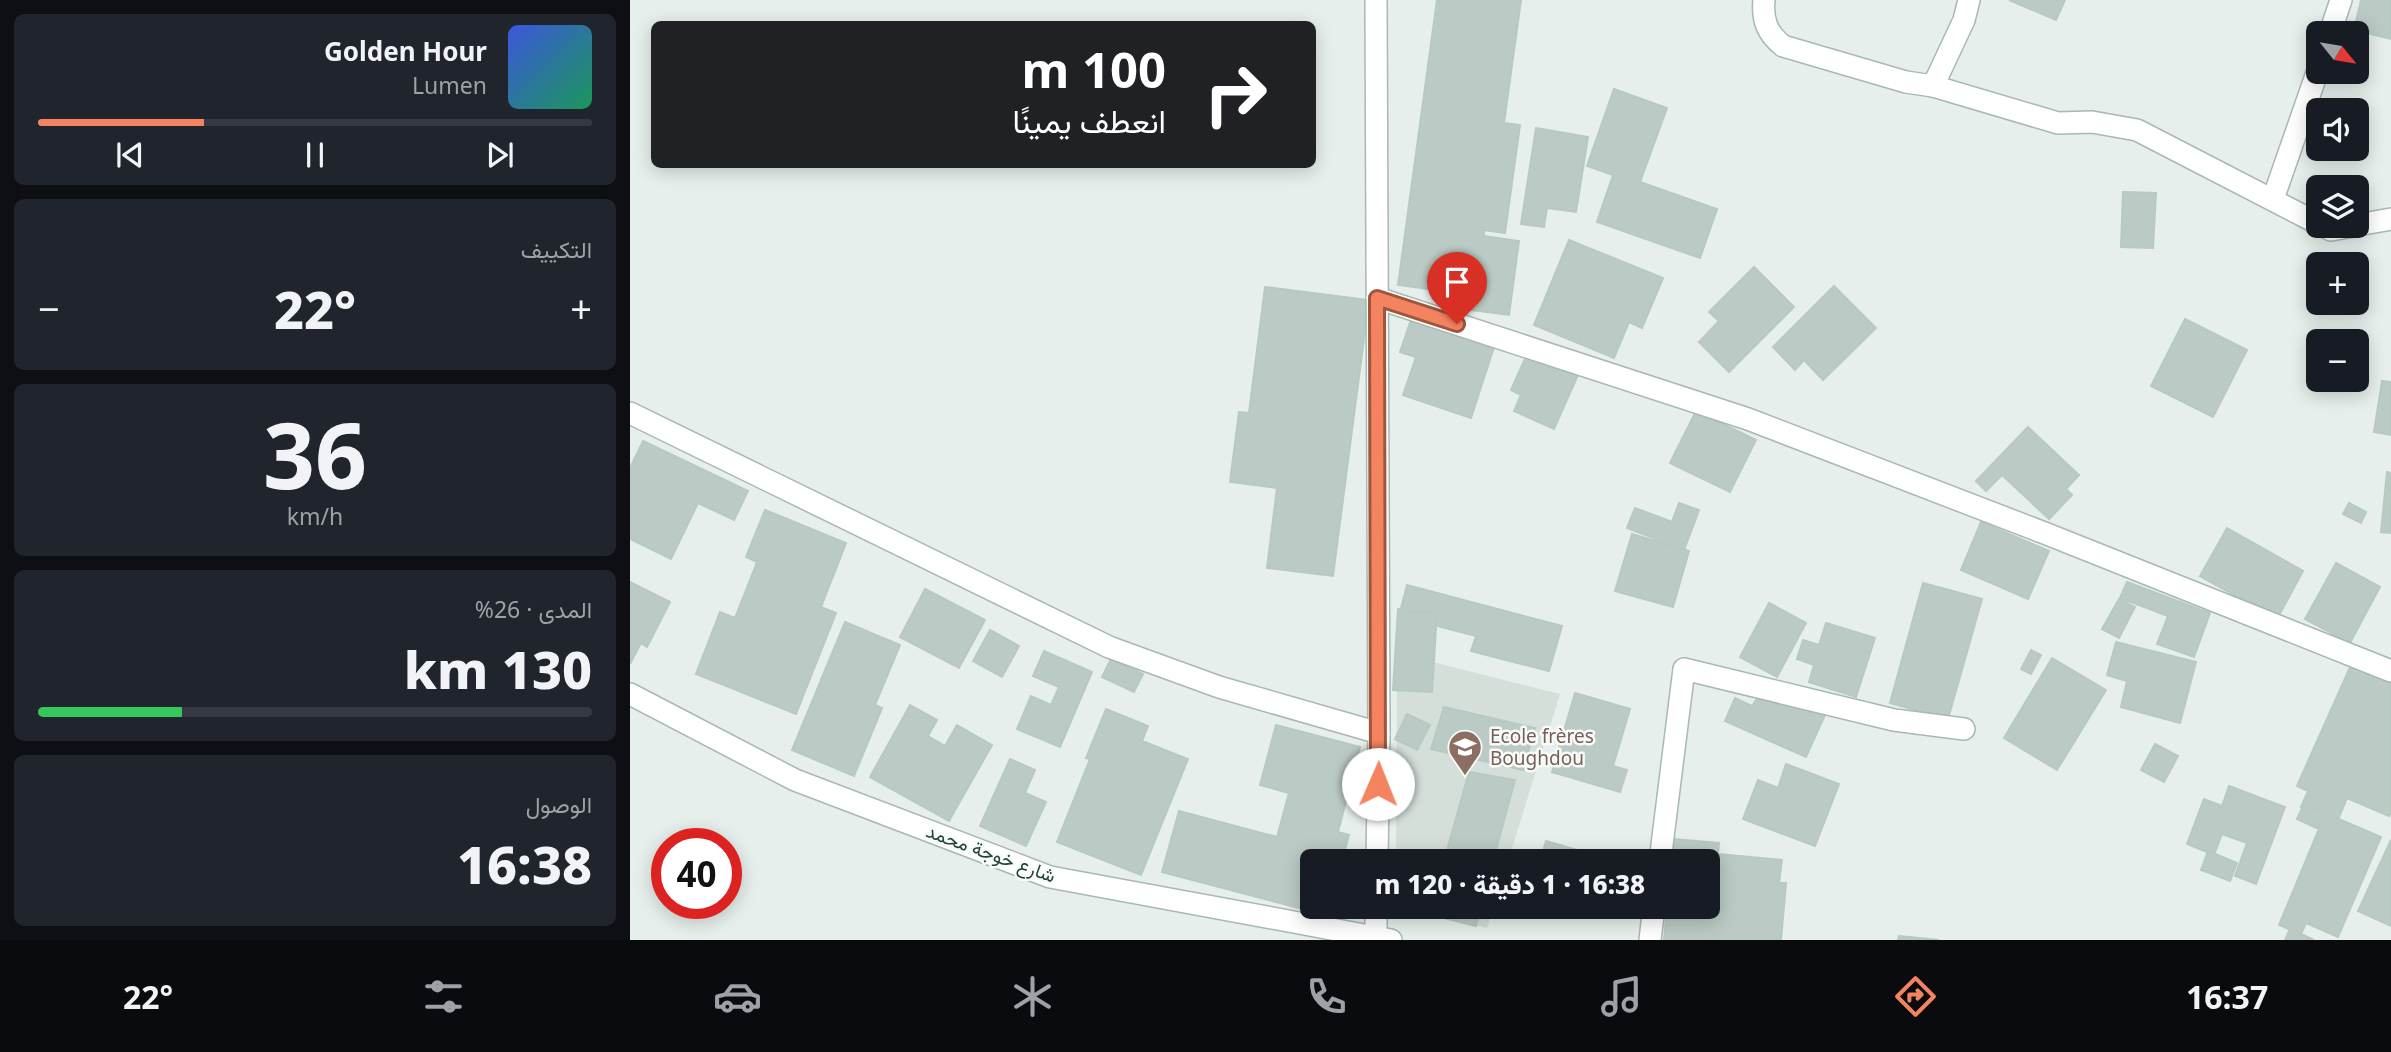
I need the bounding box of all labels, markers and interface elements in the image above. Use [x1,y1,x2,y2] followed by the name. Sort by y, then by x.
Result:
[2306,21,2370,84] north arrow
[2306,21,2369,392] map controls
[324,33,487,69] text: Golden Hour
[1021,36,1166,102] text: 100 m
[1190,49,1281,140] icon: right
[412,69,487,101] text: Lumen
[2306,98,2369,161] button: sound
[1012,99,1166,142] text: انعطف يمينًا
[111,136,149,174] icon: previous
[296,136,334,174] icon: pause
[481,136,519,174] icon: next
[2306,175,2369,238] button: layers
[521,233,592,265] text: التكييف
[1427,252,1487,324] pin
[2306,252,2369,315] button: +
[1438,263,1476,301] icon: arrive
[274,273,356,344] text: 22°
[38,282,60,334] text: −
[570,282,592,334] text: +
[2306,329,2369,392] button: −
[263,392,367,516] text: 36
[287,500,343,532] text: km/h
[475,593,592,625] text: المدى · 26%
[404,633,592,704] text: 130 km
[1490,723,1594,771] place label: Ecole frères Boughdou
[1446,728,1484,777] school or university icon: Ecole frères Boughdou
[1341,747,1415,821] position arrow
[526,788,592,820] text: الوصول
[923,818,1059,888] street label: شارع خوجة محمد
[457,828,592,899] text: 16:38
[651,828,742,919] speed limit sign: 40
[1375,866,1645,902] text: 16:38 · 1 دقيقة · 120 m
[419,972,468,1021] icon: filters
[713,972,762,1021] icon: car
[1008,972,1057,1021] icon: climate
[1302,972,1351,1021] icon: phone
[1597,972,1646,1021] icon: music
[1891,972,1940,1021] icon: directions
[123,975,173,1018] text: 22°
[2186,975,2268,1018] text: 16:37

